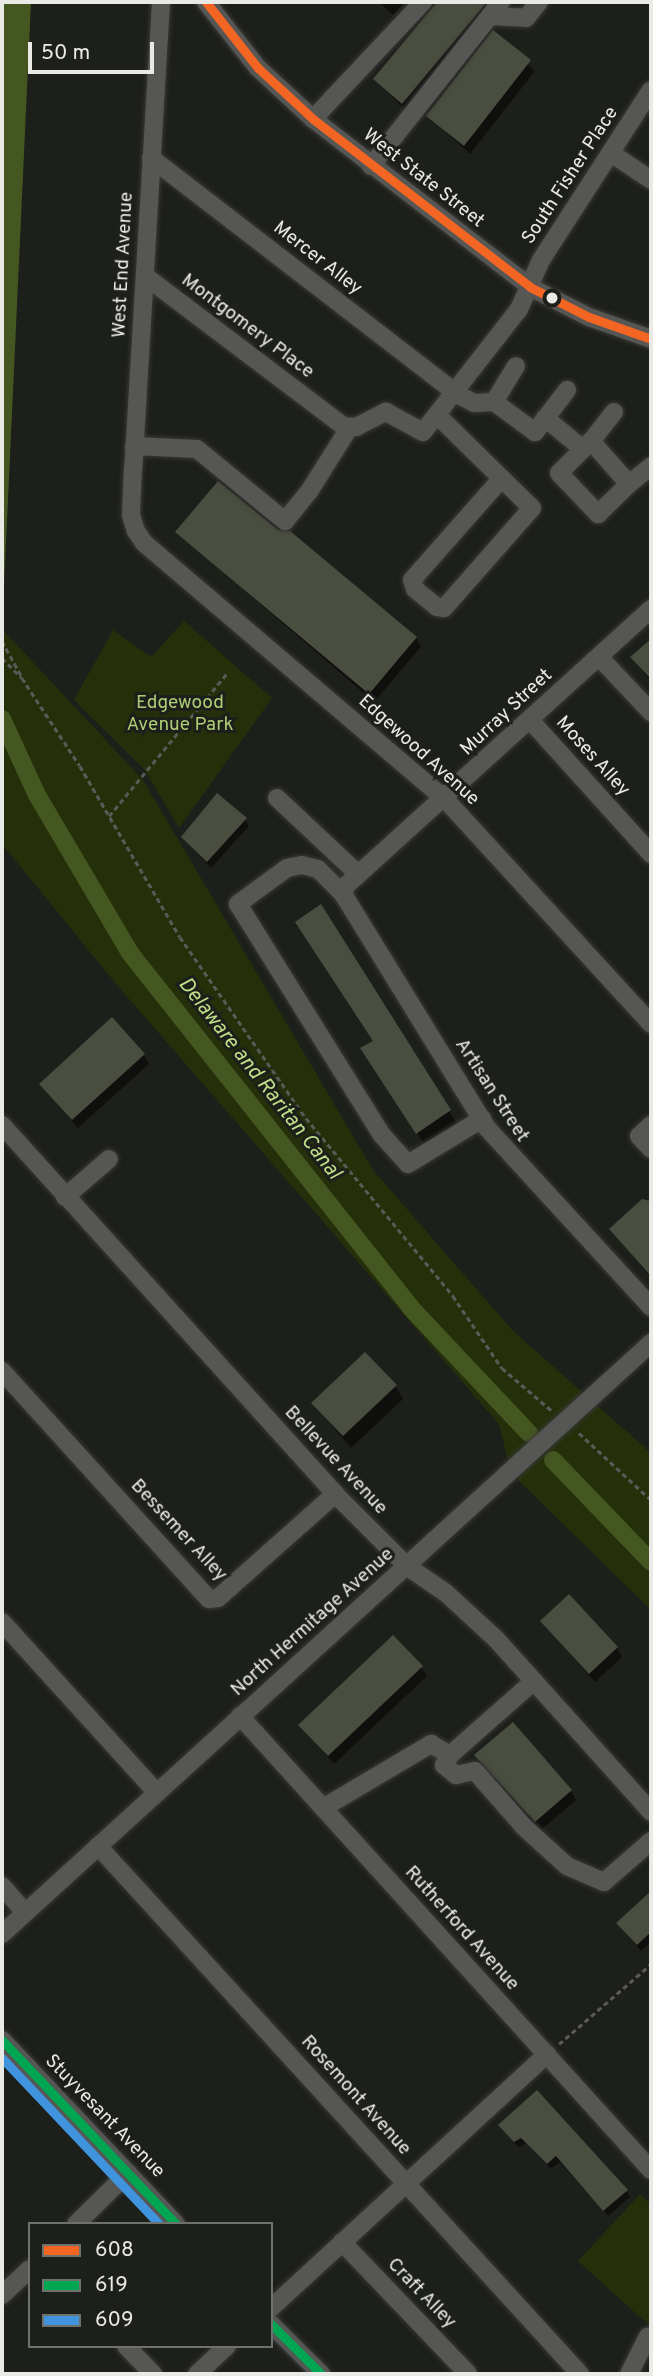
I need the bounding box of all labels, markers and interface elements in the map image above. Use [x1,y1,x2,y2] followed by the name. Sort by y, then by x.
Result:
[32,28,158,72] scale bar
[41,40,90,67] text: 50 m
[518,103,624,249] street label: South Fisher Place
[358,125,488,233] street label: West State Street
[109,191,139,339] street label: West End Avenue
[268,217,366,301] street label: Mercer Alley
[176,270,318,384] street label: Montgomery Place
[545,291,559,305] unlabelled marker
[456,665,558,761] street label: Murray Street
[352,690,484,812] street label: Edgewood Avenue
[126,693,234,737] park label: Edgewood Avenue Park
[550,712,634,802] street label: Moses Alley
[172,973,346,1185] water label: Delaware and Raritan Canal
[449,1035,533,1147] street label: Artisan Street
[279,1402,391,1520] street label: Bellevue Avenue
[125,1475,231,1587] street label: Bessemer Alley
[227,1544,399,1702] street label: North Hermitage Avenue
[399,1862,523,1996] street label: Rutherford Avenue
[295,2031,415,2161] street label: Rosemont Avenue
[39,2050,169,2184] street label: Stuyvesant Avenue
[28,2222,273,2348] legend
[95,2237,134,2264] text: 608
[381,2254,461,2334] street label: Craft Alley
[95,2272,128,2299] text: 619
[95,2307,134,2334] text: 609

